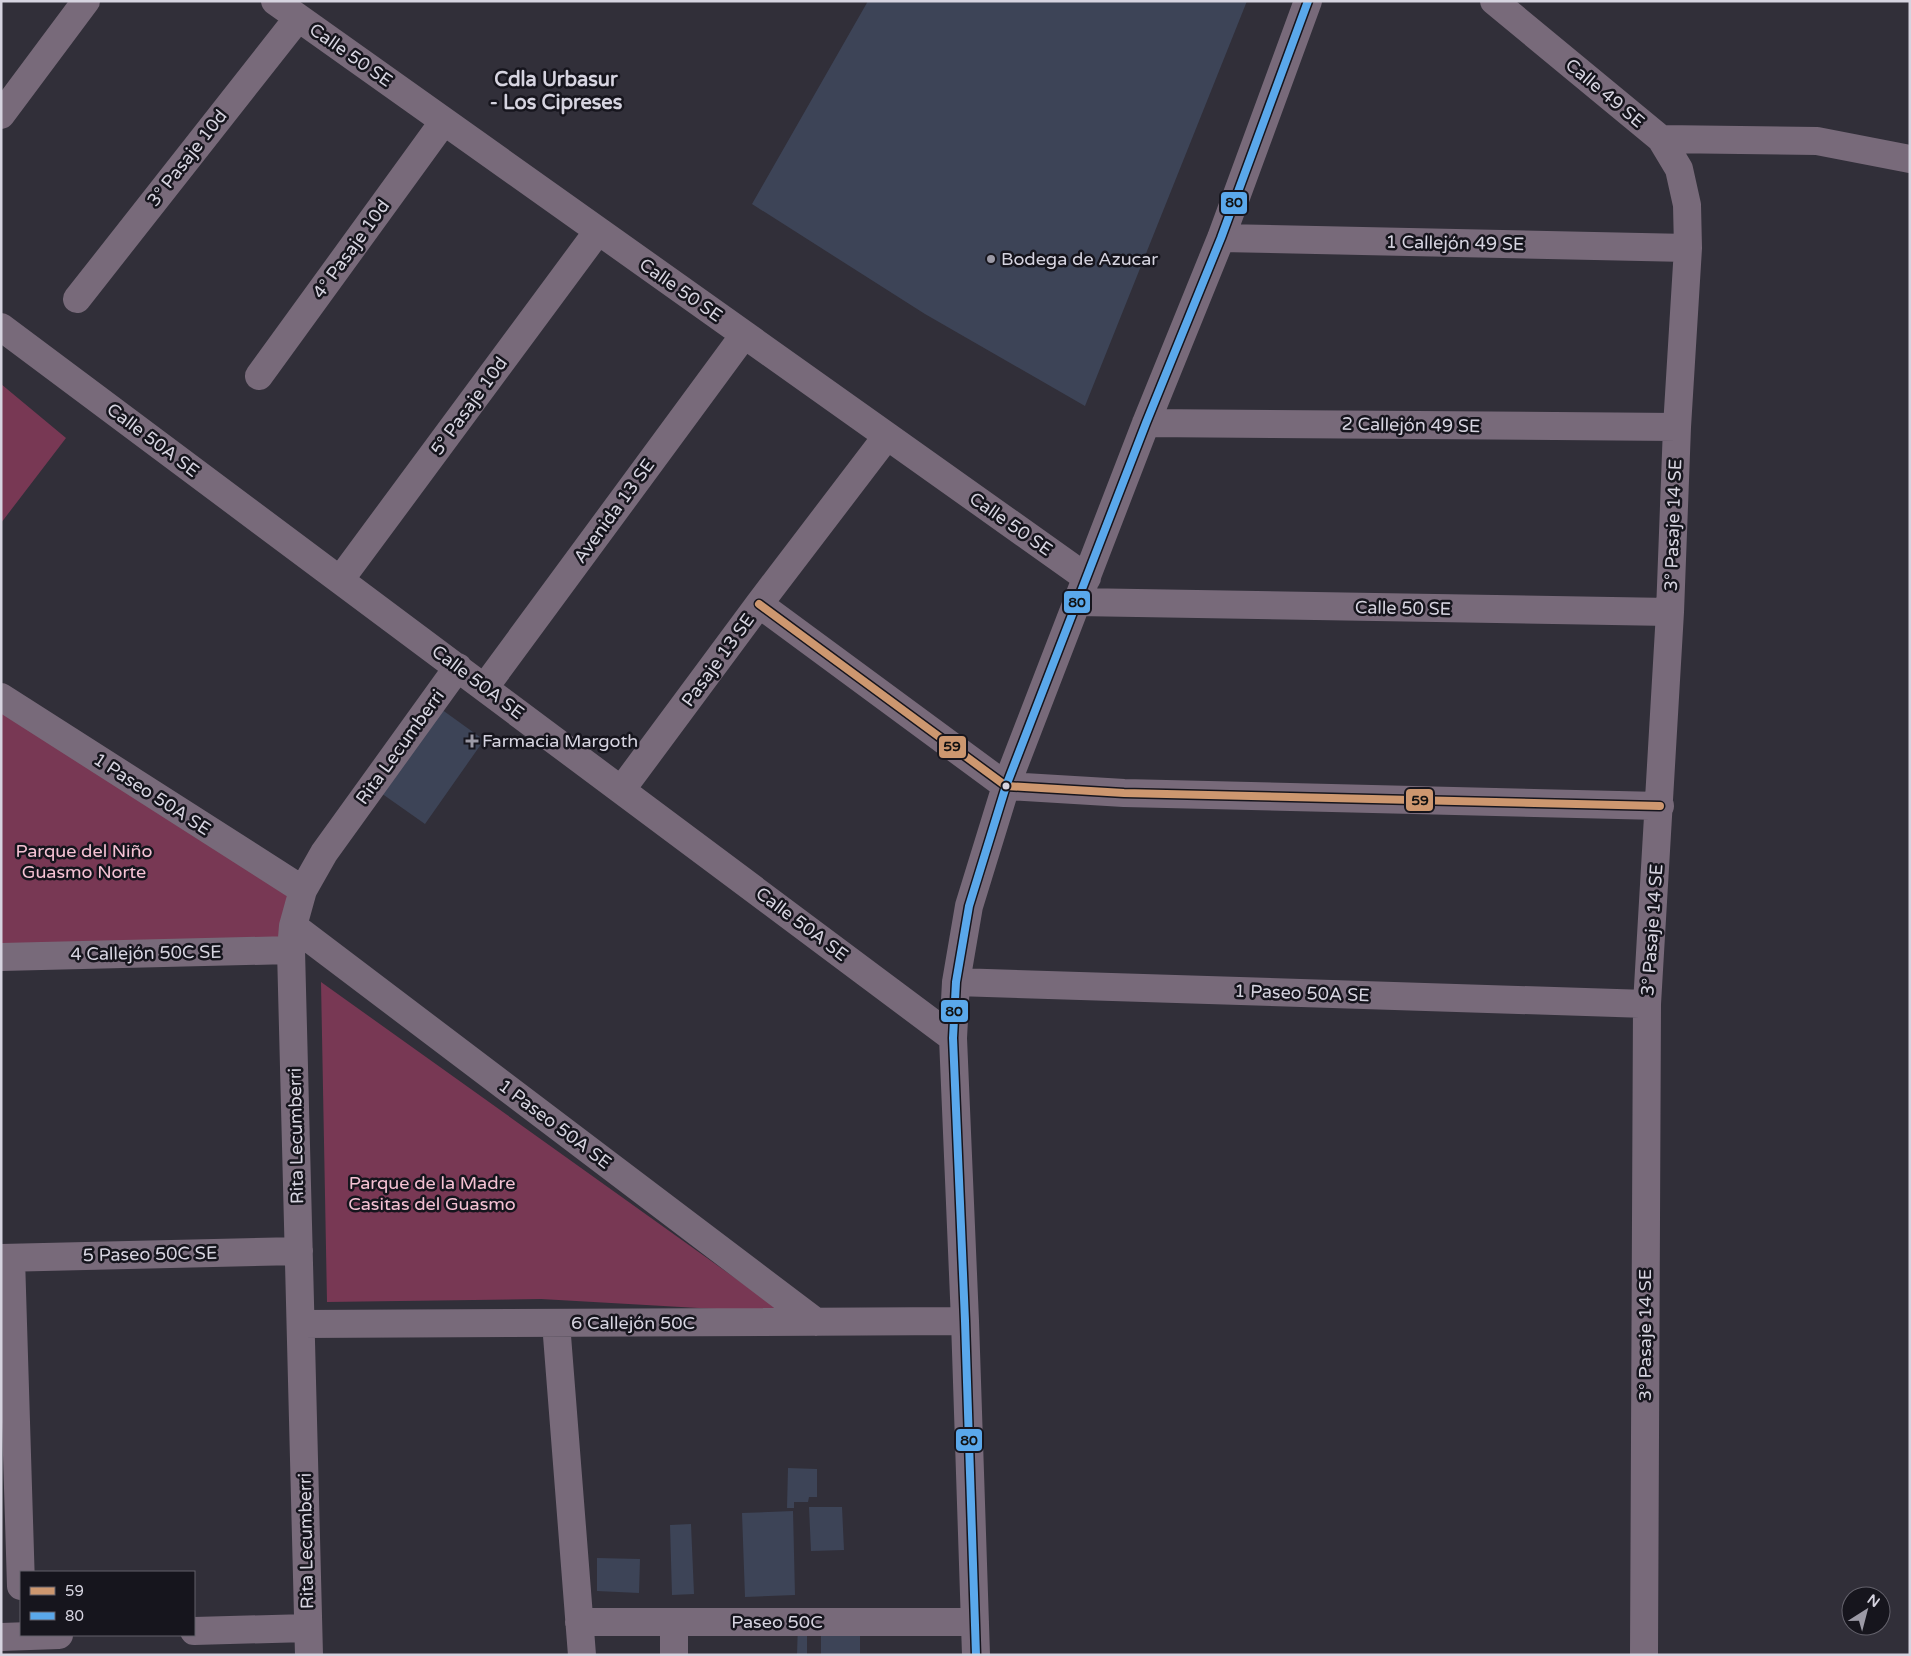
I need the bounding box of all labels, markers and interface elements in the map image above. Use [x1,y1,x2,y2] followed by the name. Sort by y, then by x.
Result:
[305,18,397,92] street label: Calle 50 SE
[1561,54,1649,132] street label: Calle 49 SE
[490,68,623,115] district label: Cdla Urbasur - Los Cipreses
[142,105,232,211] street label: 3° Pasaje 10d
[1220,191,1248,215] line badge: 80
[1225,194,1243,211] text: 80
[308,195,394,303] street label: 4° Pasaje 10d
[1385,231,1525,255] street label: 1 Callejón 49 SE
[1001,248,1158,270] place label: Bodega de Azucar
[635,253,727,327] street label: Calle 50 SE
[985,253,997,265] marker: Bodega de Azucar
[426,352,512,460] street label: 5° Pasaje 10d
[103,398,203,482] street label: Calle 50A SE
[1341,413,1481,437] street label: 2 Callejón 49 SE
[569,454,659,568] street label: Avenida 13 SE
[1660,458,1686,592] street label: 3° Pasaje 14 SE
[965,487,1057,561] street label: Calle 50 SE
[1063,590,1091,614] line badge: 80
[1068,594,1086,611] text: 80
[1355,596,1451,620] street label: Calle 50 SE
[677,609,759,711] street label: Pasaje 13 SE
[428,640,528,724] street label: Calle 50A SE
[351,685,449,809] street label: Rita Lecumberri
[482,730,638,752] place label: Farmacia Margoth
[466,735,478,747] marker: Farmacia Margoth
[938,735,967,759] line badge: 59
[943,738,961,755] text: 59
[89,748,215,840] street label: 1 Paseo 50A SE
[1001,781,1011,791] unlabelled marker
[1405,788,1434,812] line badge: 59
[1411,792,1429,809] text: 59
[16,840,153,883] park label: Parque del Niño Guasmo Norte
[1636,863,1668,997] street label: 3° Pasaje 14 SE
[752,882,852,966] street label: Calle 50A SE
[70,941,222,965] street label: 4 Callejón 50C SE
[1234,980,1370,1006] street label: 1 Paseo 50A SE
[940,999,969,1023] line badge: 80
[945,1003,963,1020] text: 80
[284,1068,308,1204] street label: Rita Lecumberri
[494,1074,616,1174] street label: 1 Paseo 50A SE
[348,1172,516,1215] park label: Parque de la Madre Casitas del Guasmo
[83,1242,217,1266] street label: 5 Paseo 50C SE
[1634,1269,1656,1401] street label: 3° Pasaje 14 SE
[571,1312,695,1334] street label: 6 Callejón 50C
[955,1428,983,1452] line badge: 80
[960,1432,978,1449] text: 80
[294,1473,318,1609] street label: Rita Lecumberri
[20,1571,195,1636] legend
[65,1582,84,1600] text: 59
[1841,1586,1891,1636] north arrow
[1864,1591,1883,1611] text: N
[65,1607,84,1625] text: 80
[731,1611,823,1633] street label: Paseo 50C

